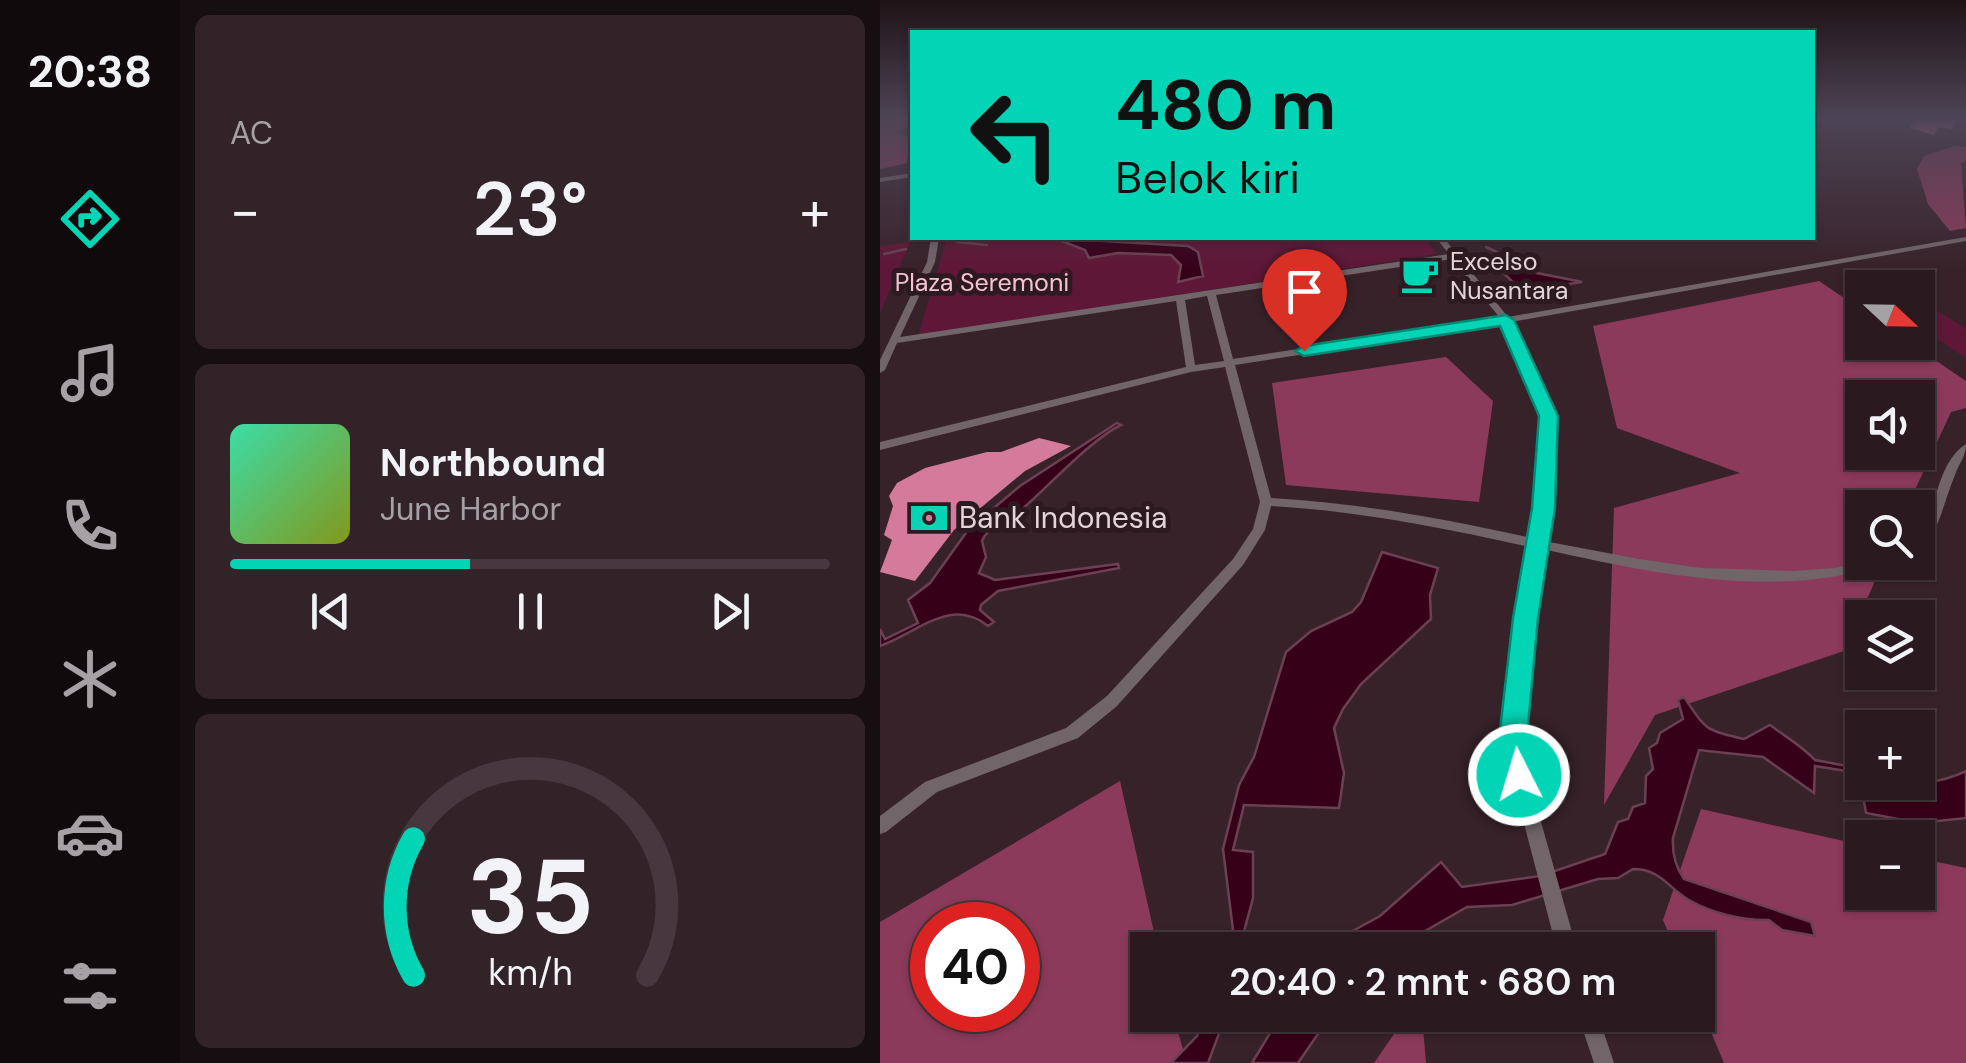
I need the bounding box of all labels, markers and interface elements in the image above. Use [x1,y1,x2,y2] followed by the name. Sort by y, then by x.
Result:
[28,42,152,101] text: 20:38
[1115,60,1336,151] text: 480 m
[950,70,1080,200] icon: left
[230,112,273,154] text: AC
[1115,148,1300,207] text: Belok kiri
[473,161,587,258] text: 23°
[230,175,260,247] text: −
[800,175,830,247] text: +
[55,184,125,254] icon: directions
[1450,245,1568,307] place label: Excelso Nusantara
[1262,249,1347,352] pin
[1399,254,1441,296] cafe icon: Excelso Nusantara
[1277,264,1332,319] icon: arrive
[895,266,1069,299] park label: Plaza Seremoni
[1845,270,1935,360] north arrow
[1845,270,1935,910] map controls
[55,338,125,408] icon: music
[1845,380,1935,470] button: sound
[380,438,606,488] text: Northbound
[380,488,561,530] text: June Harbor
[1845,490,1935,580] button: search
[55,491,125,561] icon: phone
[908,497,950,539] bank icon: Bank Indonesia
[959,498,1167,537] place label: Bank Indonesia
[303,584,358,639] icon: previous
[503,584,558,639] icon: pause
[703,584,758,639] icon: next
[1845,600,1935,690] button: layers
[55,644,125,714] icon: climate
[1845,710,1935,800] button: +
[1467,723,1571,827] position arrow
[55,798,125,868] icon: car
[1845,820,1935,910] button: −
[466,830,594,965] text: 35
[910,902,1040,1032] speed limit sign: 40
[488,950,572,996] text: km/h
[55,951,125,1021] icon: filters
[1229,957,1616,1007] text: 20:40 · 2 mnt · 680 m

